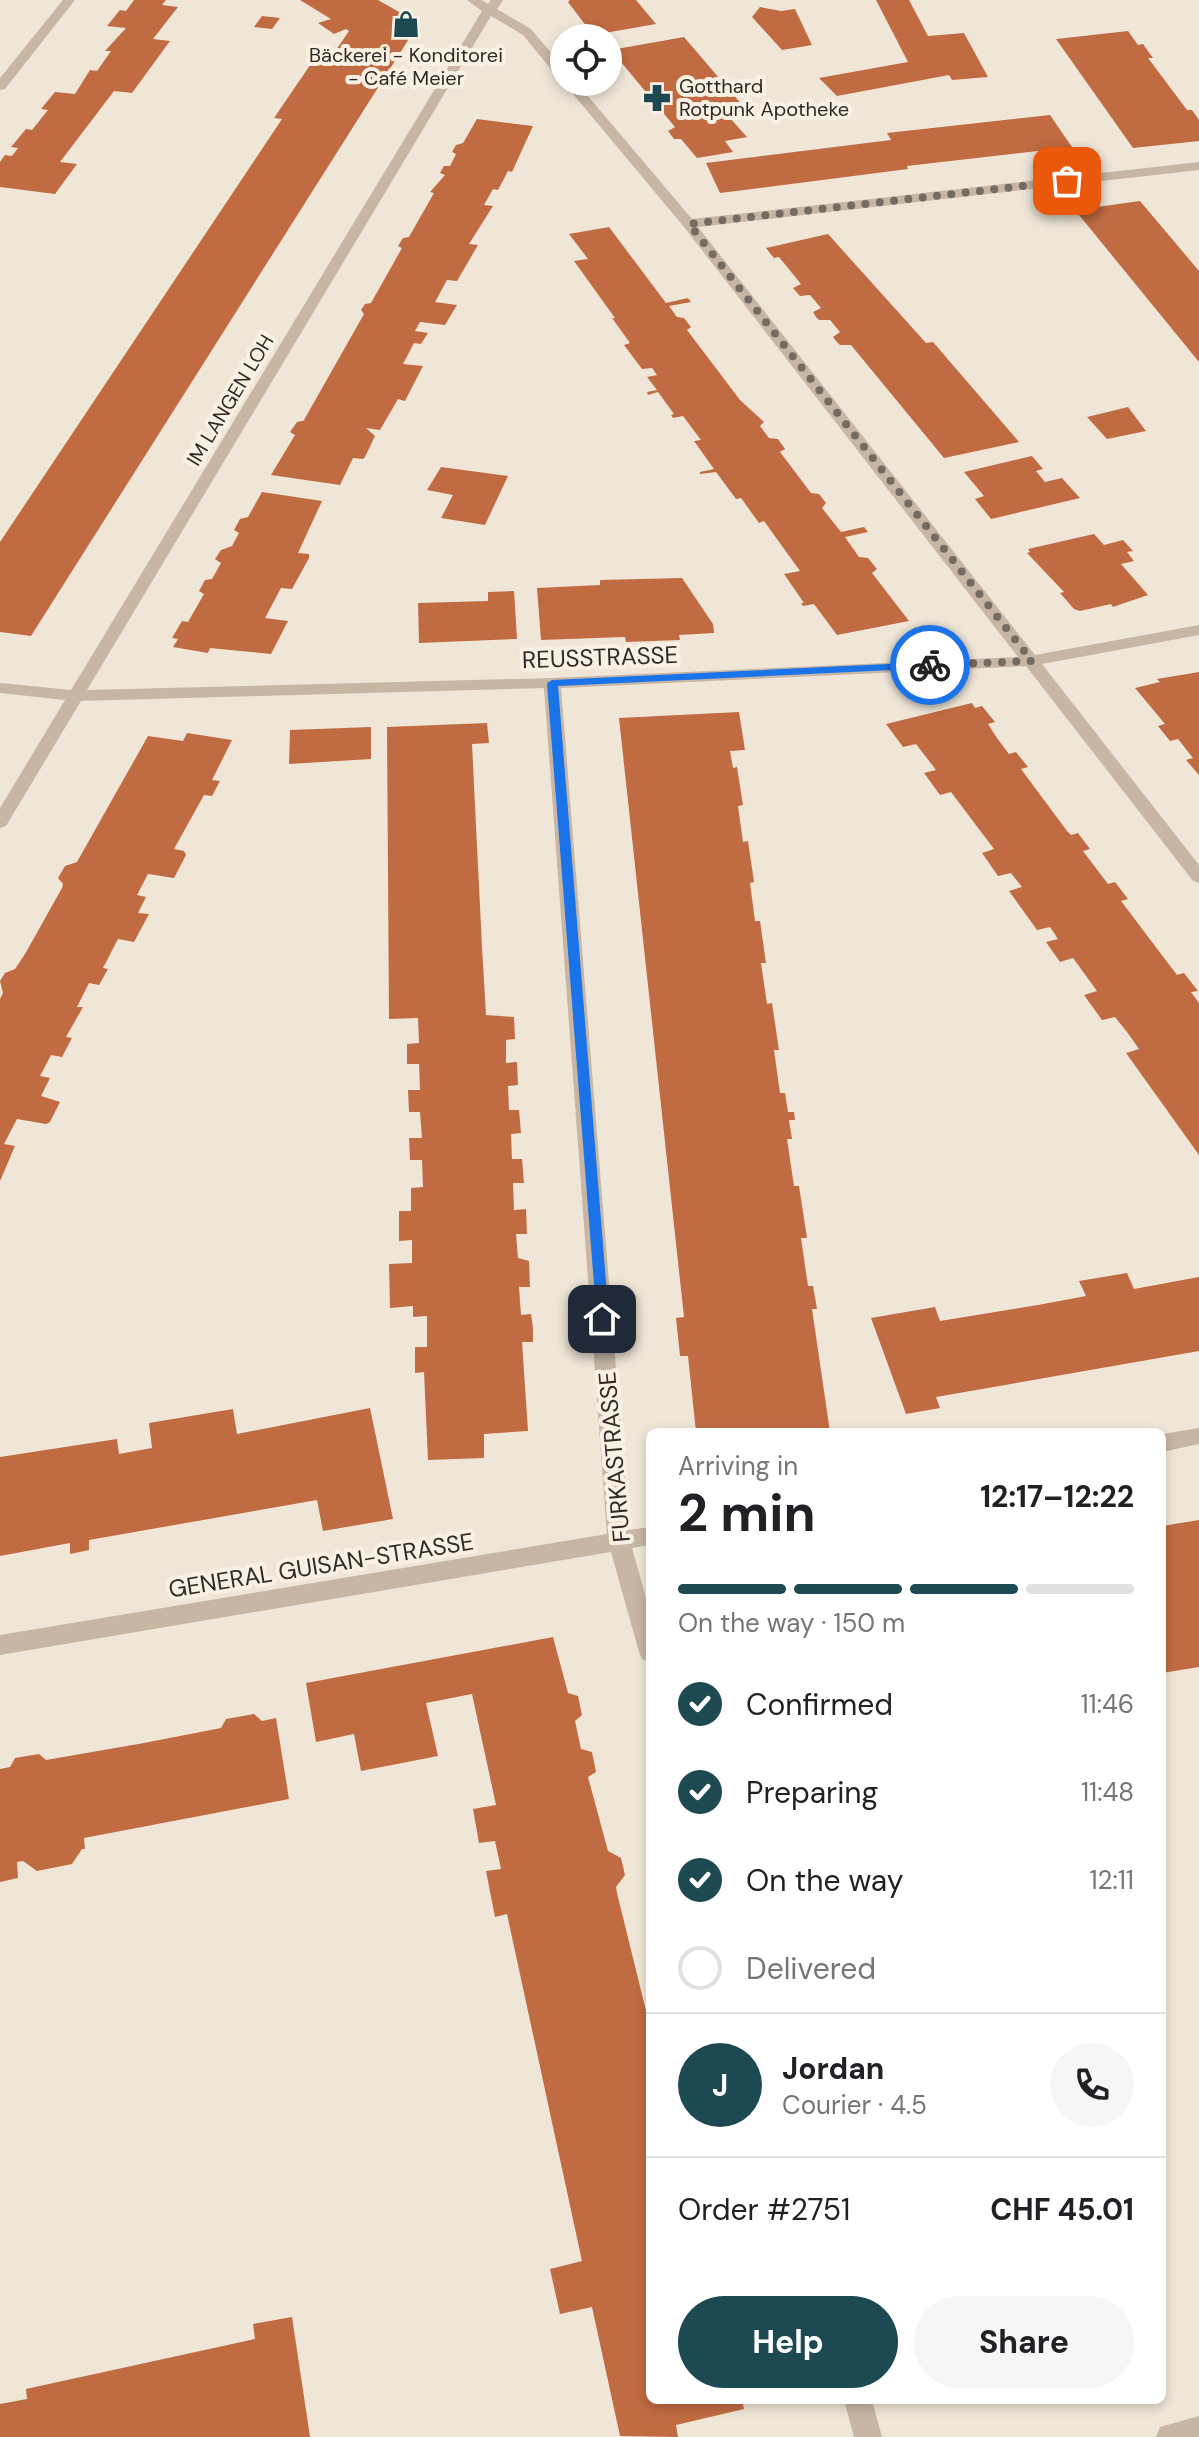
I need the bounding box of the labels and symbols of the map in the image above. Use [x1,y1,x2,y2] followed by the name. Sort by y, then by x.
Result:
[391,9,421,39] shop icon: Bäckerei - Konditorei - Café Meier
[309,42,503,91] place label: Bäckerei - Konditorei - Café Meier
[679,73,849,122] place label: Gotthard Rotpunk Apotheke
[642,83,672,113] pharmacy icon: Gotthard Rotpunk Apotheke
[1033,147,1101,215] pin
[181,330,279,470] street label: IM LANGEN LOH
[890,625,970,705] courier
[521,639,679,675] street label: REUSSTRASSE
[568,1285,636,1353] pin
[591,1370,637,1544] street label: FURKASTRASSE
[166,1526,476,1604] street label: GENERAL GUISAN-STRASSE

